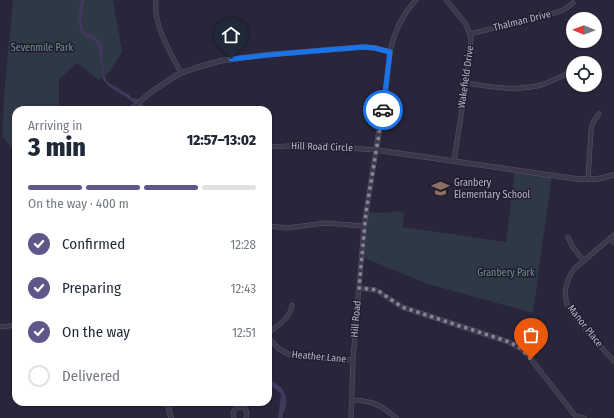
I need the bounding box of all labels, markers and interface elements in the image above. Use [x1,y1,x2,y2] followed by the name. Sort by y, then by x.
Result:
[492,8,552,34] street label: Thalman Drive
[566,12,602,48] north arrow
[566,12,602,92] map controls
[214,18,248,59] pin
[220,24,242,46] icon: home
[11,42,73,54] park label: Sevenmile Park
[456,45,476,109] street label: Wakefield Drive
[566,56,602,92] button: locate
[363,90,403,130] courier
[372,99,394,121] icon: car
[28,118,82,133] text: Arriving in
[187,131,256,149] text: 12:57–13:02
[28,132,86,163] text: 3 min
[291,140,353,154] street label: Hill Road Circle
[454,177,530,201] place label: Granbery Elementary School
[431,179,451,199] school or university icon: Granbery Elementary School
[28,196,129,211] text: On the way · 400 m
[28,233,50,255] icon: check
[62,235,125,253] text: Confirmed
[230,237,256,252] text: 12:28
[477,267,535,279] park label: Granbery Park
[28,277,50,299] icon: check
[62,279,121,297] text: Preparing
[231,281,256,296] text: 12:43
[348,300,364,338] street label: Hill Road
[565,303,605,349] street label: Manor Place
[514,318,548,359] pin
[28,321,50,343] icon: check
[62,323,130,341] text: On the way
[520,324,542,346] icon: bag
[232,325,256,340] text: 12:51
[291,349,347,365] street label: Heather Lane
[62,367,120,385] text: Delivered

